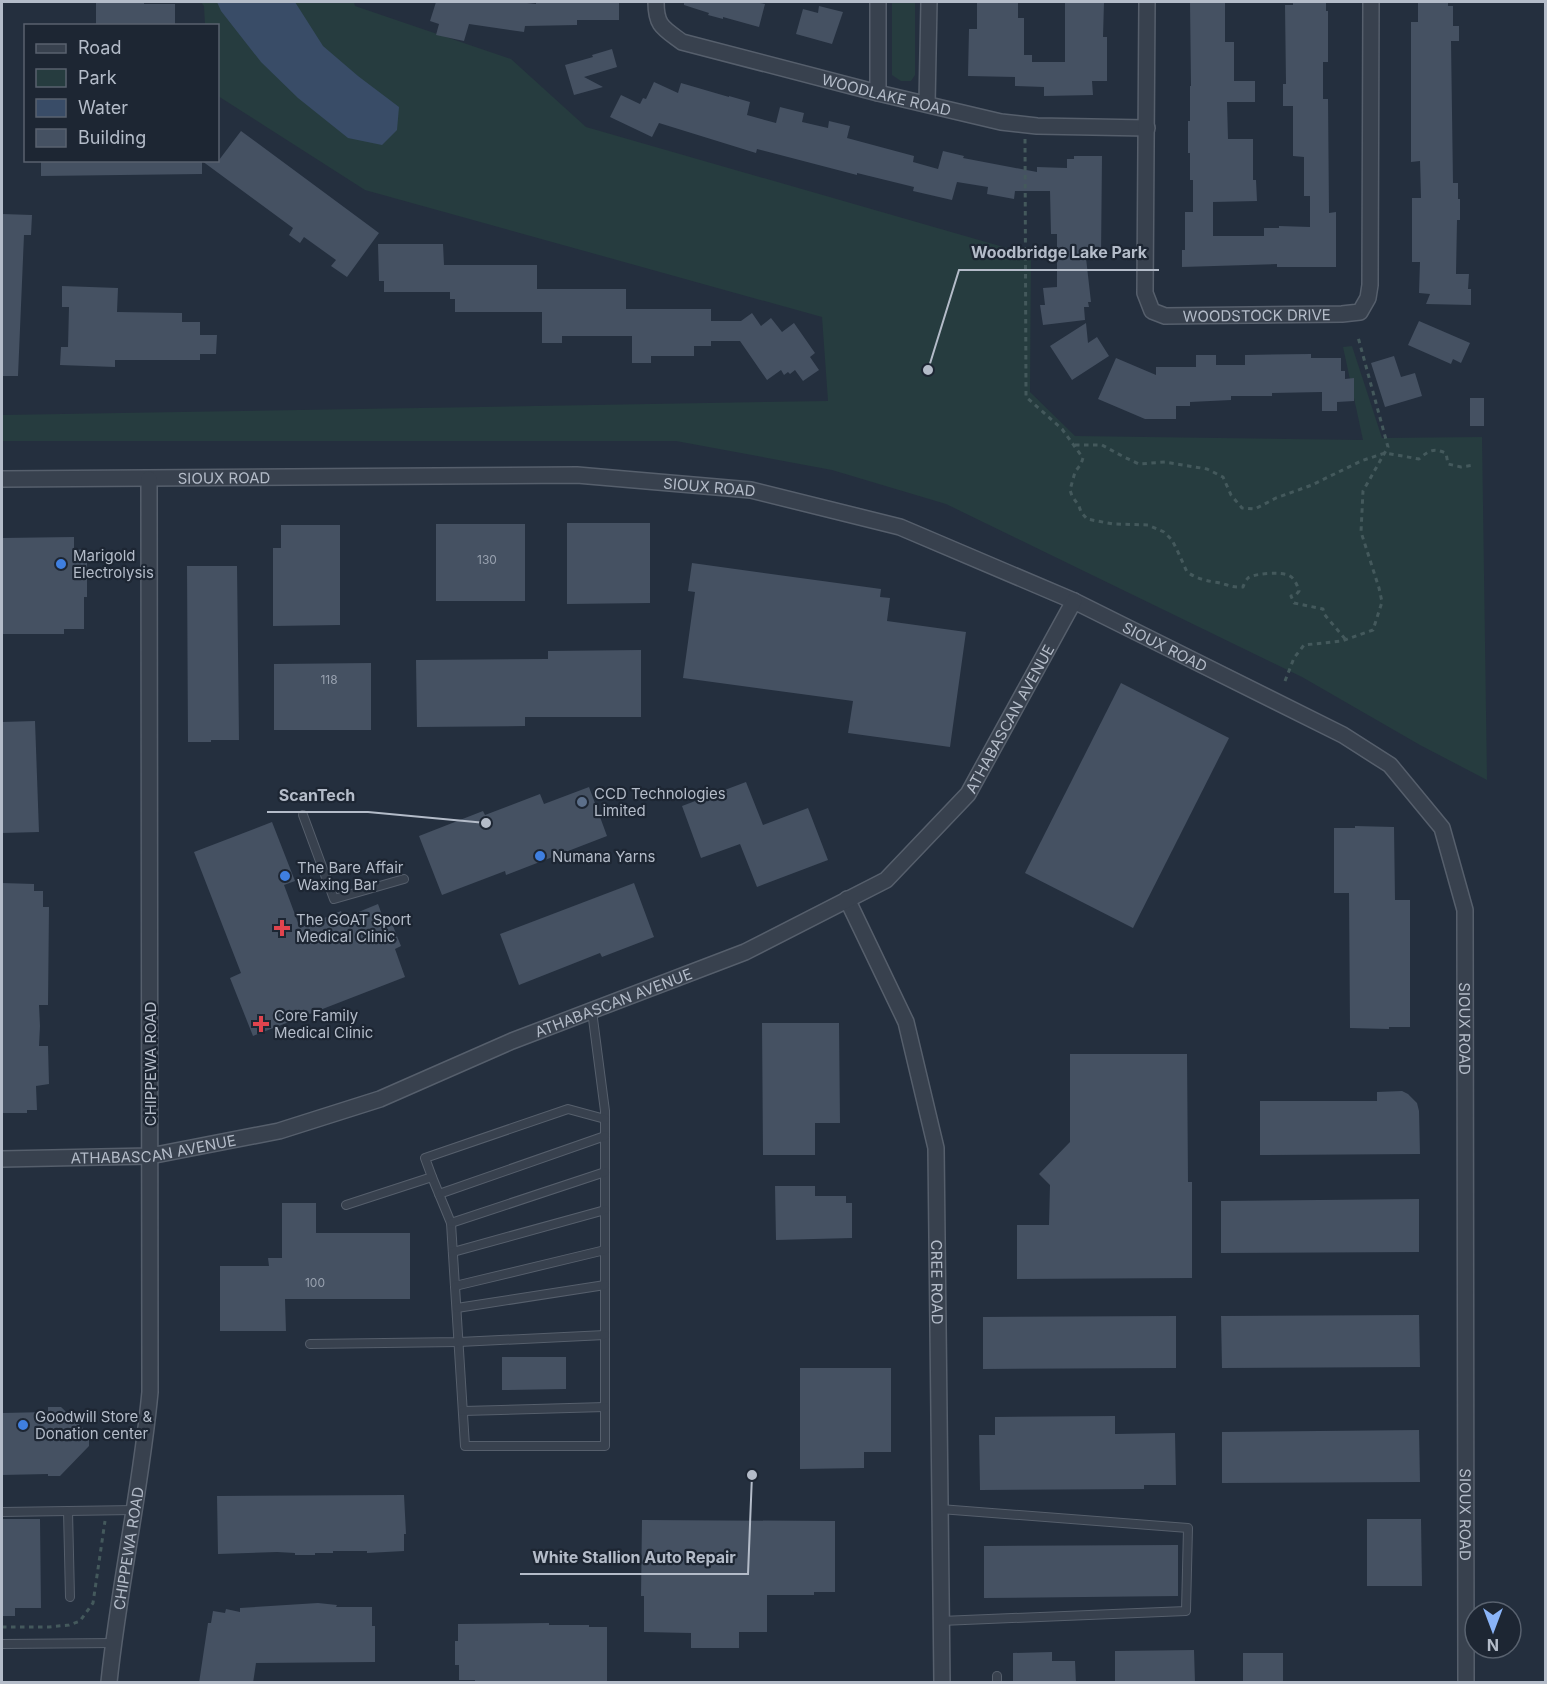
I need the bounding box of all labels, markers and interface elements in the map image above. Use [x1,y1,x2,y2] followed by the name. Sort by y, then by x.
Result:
[24,24,219,162] legend
[78,37,121,58] text: Road
[78,67,117,88] text: Park
[820,69,953,119] street label: WOODLAKE ROAD
[78,97,128,118] text: Water
[78,127,146,148] text: Building
[959,236,1159,270] callout: Woodbridge Lake Park
[971,242,1148,262] text: Woodbridge Lake Park
[1183,305,1331,325] street label: WOODSTOCK DRIVE
[178,468,270,487] street label: SIOUX ROAD
[663,473,756,500] street label: SIOUX ROAD
[73,546,154,582] place label: Marigold Electrolysis
[477,552,497,567] house number: 130
[54,557,68,571] marker: Marigold Electrolysis
[1119,617,1211,676] street label: SIOUX ROAD
[961,641,1058,796] street label: ATHABASCAN AVENUE
[320,672,338,687] house number: 118
[267,778,368,812] callout: ScanTech
[594,784,726,820] place label: CCD Technologies Limited
[279,785,355,805] text: ScanTech
[575,795,589,809] marker: CCD Technologies Limited
[552,847,656,866] place label: Numana Yarns
[533,849,547,863] marker: Numana Yarns
[297,858,404,894] place label: The Bare Affair Waxing Bar
[278,869,292,883] marker: The Bare Affair Waxing Bar
[296,910,411,946] place label: The GOAT Sport Medical Clinic
[273,919,291,937] marker: The GOAT Sport Medical Clinic
[532,964,695,1041] street label: ATHABASCAN AVENUE
[1456,982,1475,1075] street label: SIOUX ROAD
[141,1002,160,1126] street label: CHIPPEWA ROAD
[274,1006,373,1042] place label: Core Family Medical Clinic
[252,1015,270,1033] marker: Core Family Medical Clinic
[70,1130,238,1167] street label: ATHABASCAN AVENUE
[928,1240,947,1325] street label: CREE ROAD
[305,1275,325,1290] house number: 100
[35,1407,152,1443] place label: Goodwill Store & Donation center
[16,1418,30,1432] marker: Goodwill Store & Donation center
[1456,1468,1475,1561] street label: SIOUX ROAD
[109,1485,147,1611] street label: CHIPPEWA ROAD
[520,1540,748,1574] callout: White Stallion Auto Repair
[532,1547,736,1567] text: White Stallion Auto Repair
[1463,1600,1523,1660] north arrow
[1487,1635,1499,1655] text: N

